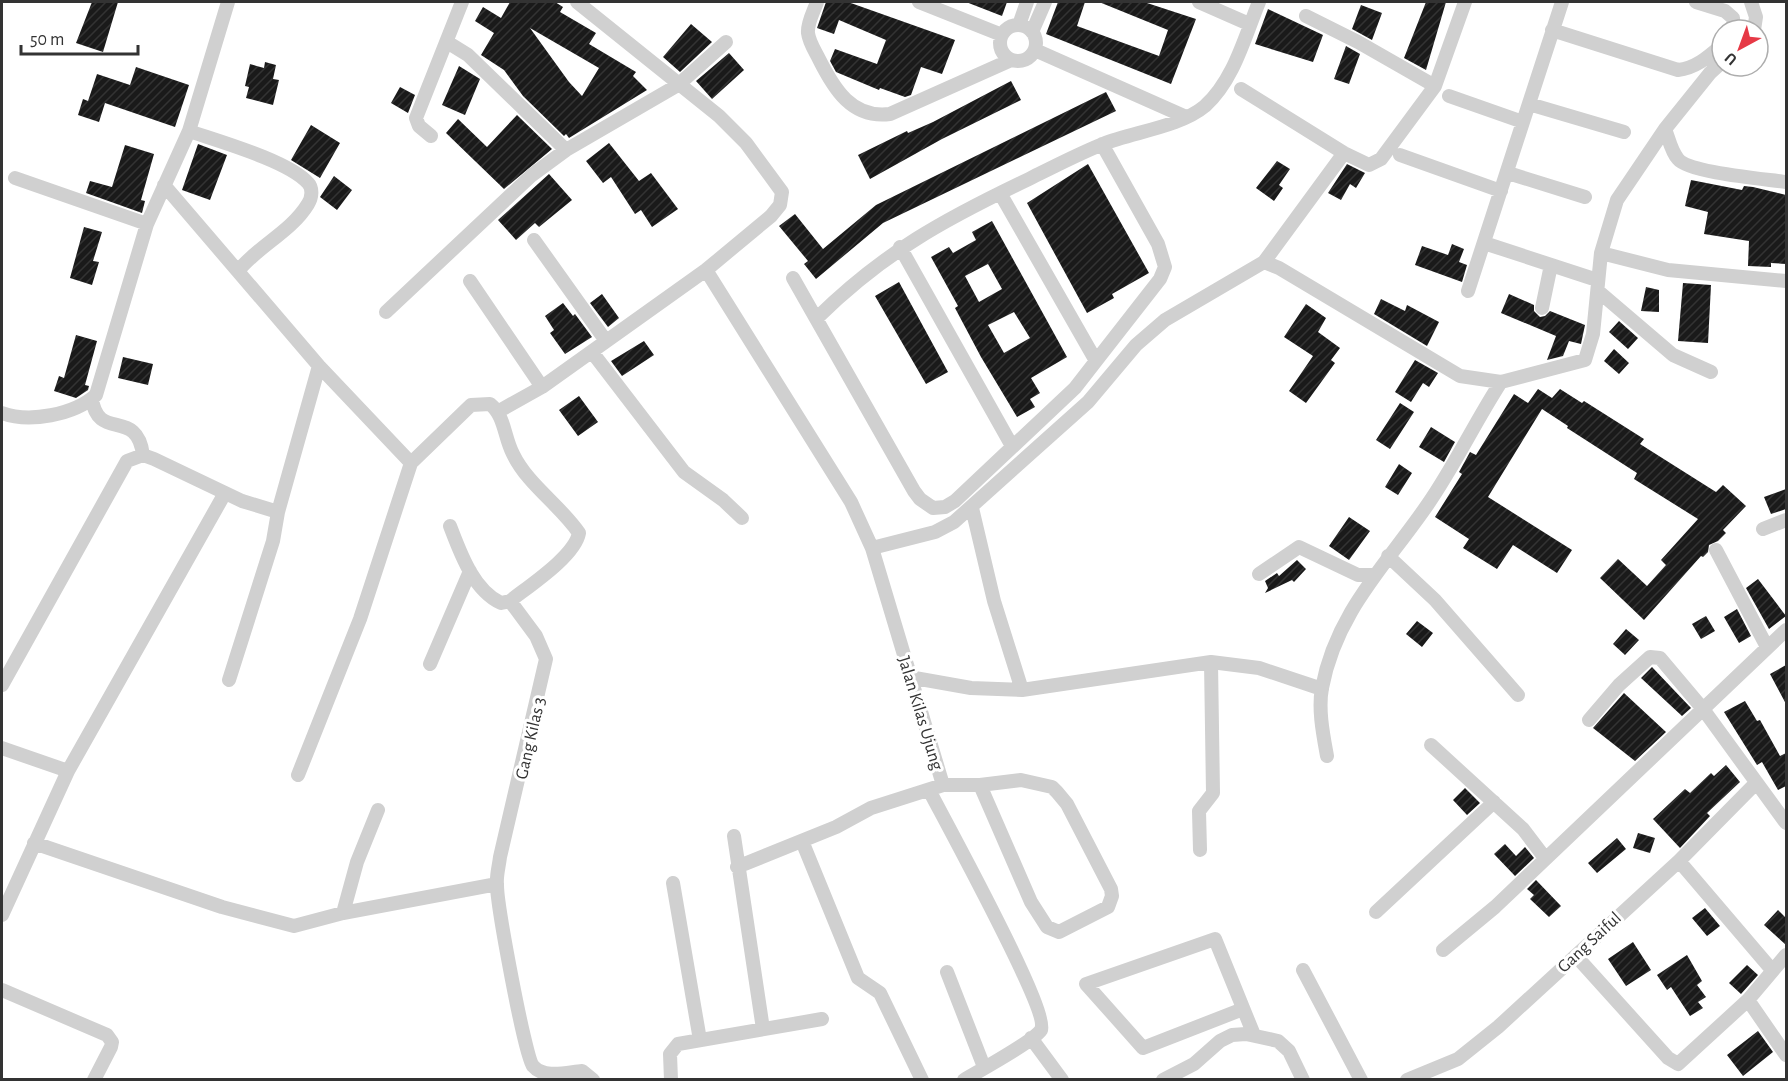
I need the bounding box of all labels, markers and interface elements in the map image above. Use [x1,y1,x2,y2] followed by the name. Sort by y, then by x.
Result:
[21,18,138,56] scale bar
[1710,18,1770,78] north arrow
[30,31,64,49] text: 50 m
[1722,49,1740,68] text: U
[894,654,946,773] street label: Jalan Kilas Ujung
[513,695,549,781] street label: Gang Kilas 3
[1554,909,1625,976] street label: Gang Saiful

